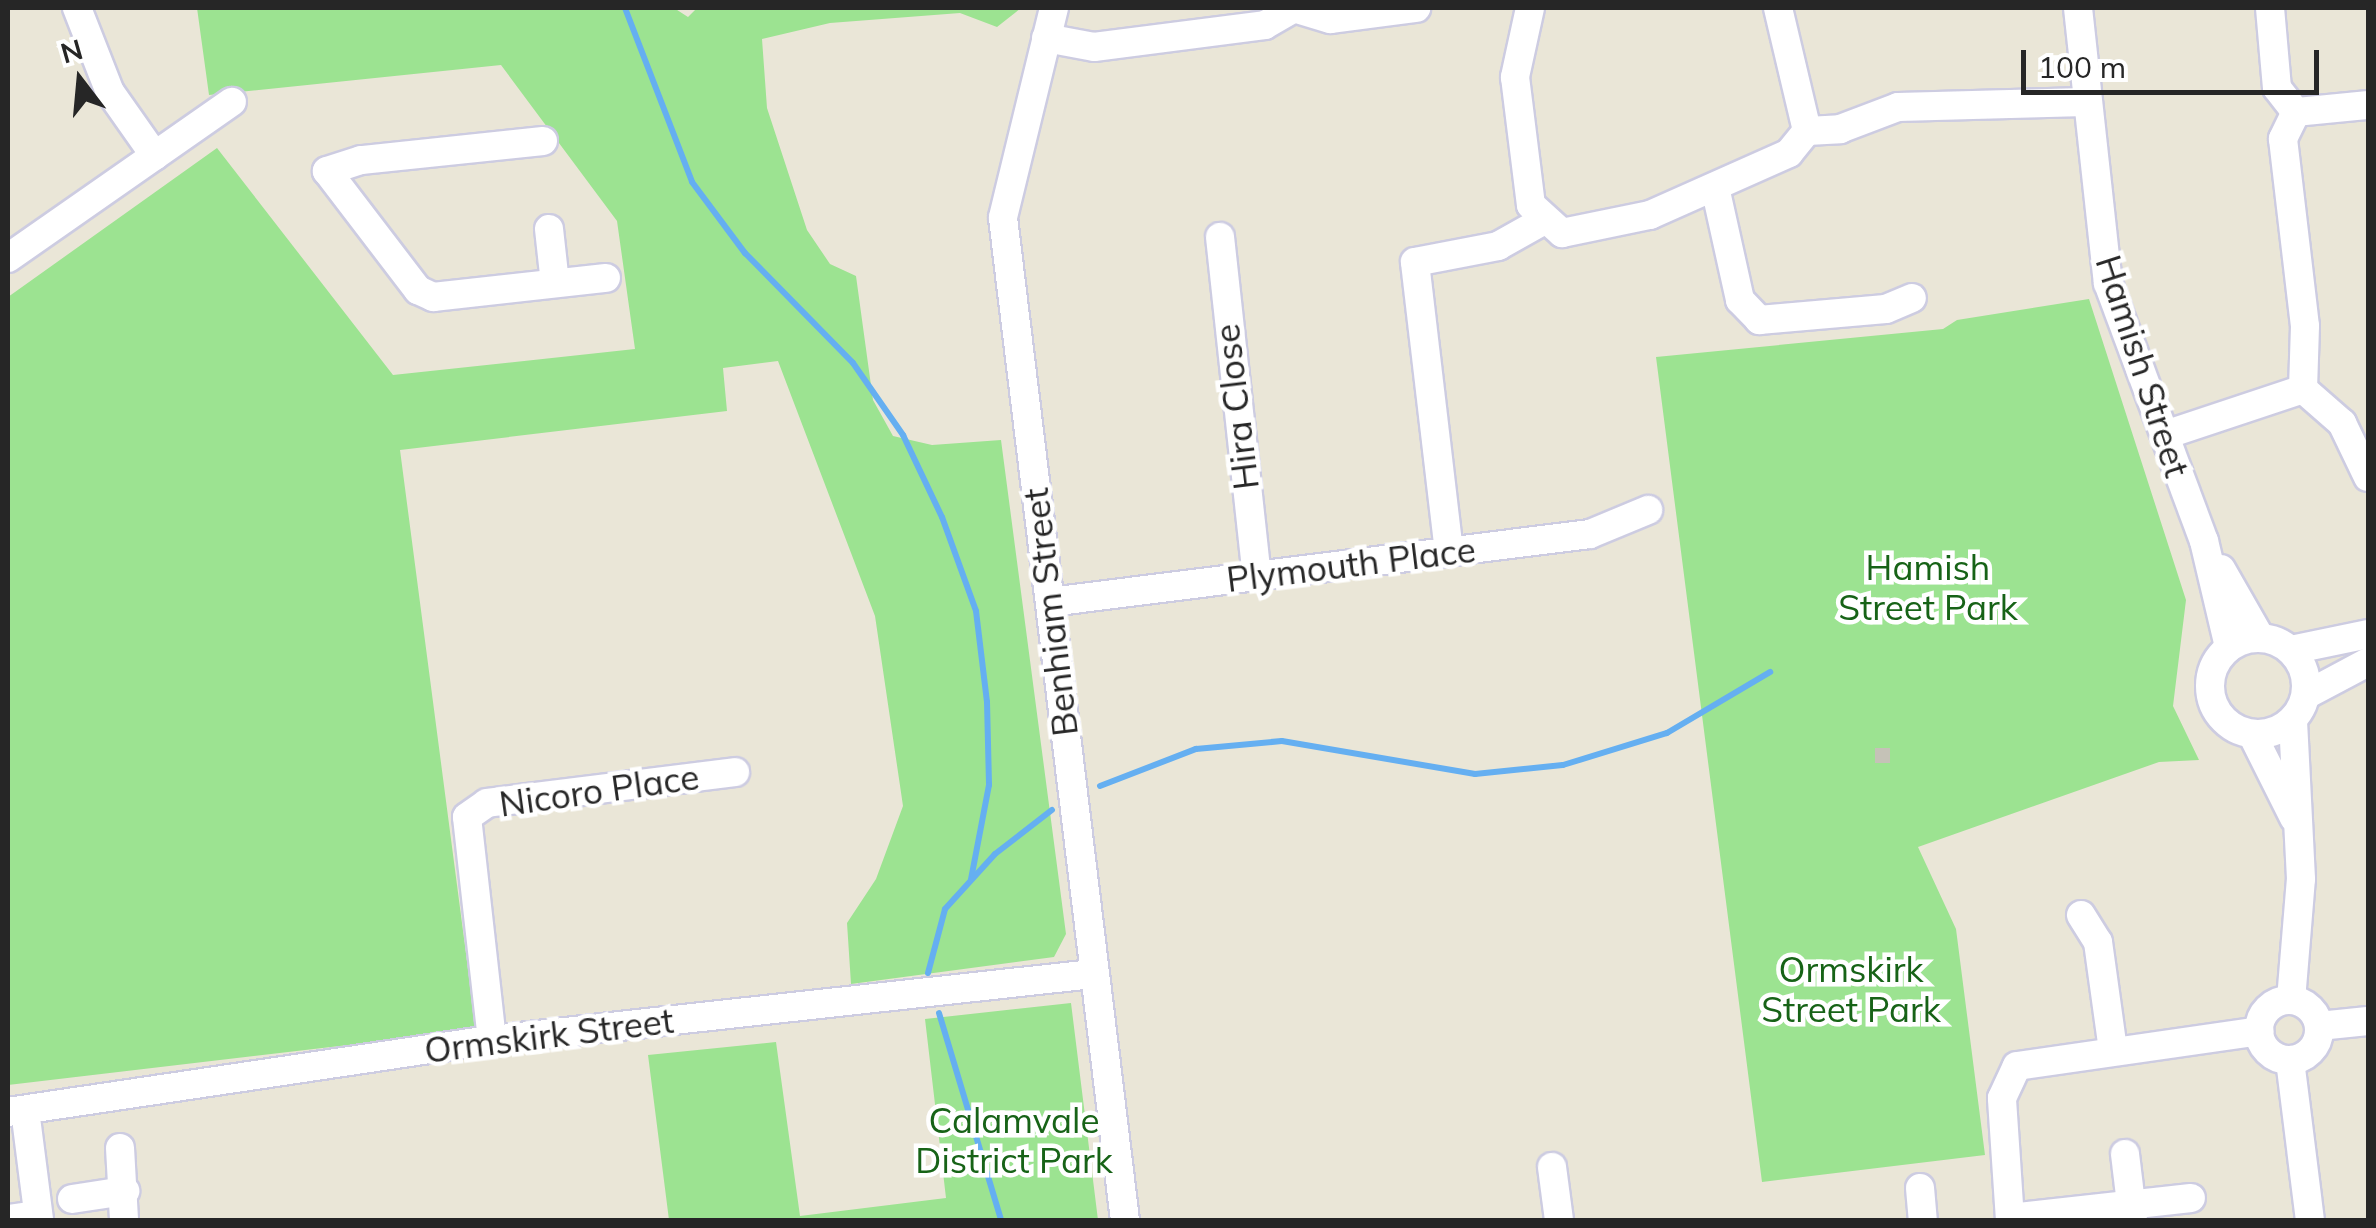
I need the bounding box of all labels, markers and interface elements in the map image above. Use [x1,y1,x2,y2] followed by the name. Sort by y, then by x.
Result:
[30,30,130,130] north arrow
[2026,30,2324,92] scale bar
[57,31,87,70] text: N
[2038,48,2126,86] text: 100 m
[2087,250,2199,482] street label: Hamish Street
[1205,322,1267,492] street label: Hira Close
[1014,485,1086,739] street label: Benhiam Street
[1224,528,1478,600] street label: Plymouth Place
[1838,546,2018,628] park label: Hamish Street Park
[496,755,702,825] street label: Nicoro Place
[1761,948,1941,1030] park label: Ormskirk Street Park
[422,999,676,1071] street label: Ormskirk Street
[915,1099,1113,1181] park label: Calamvale District Park

